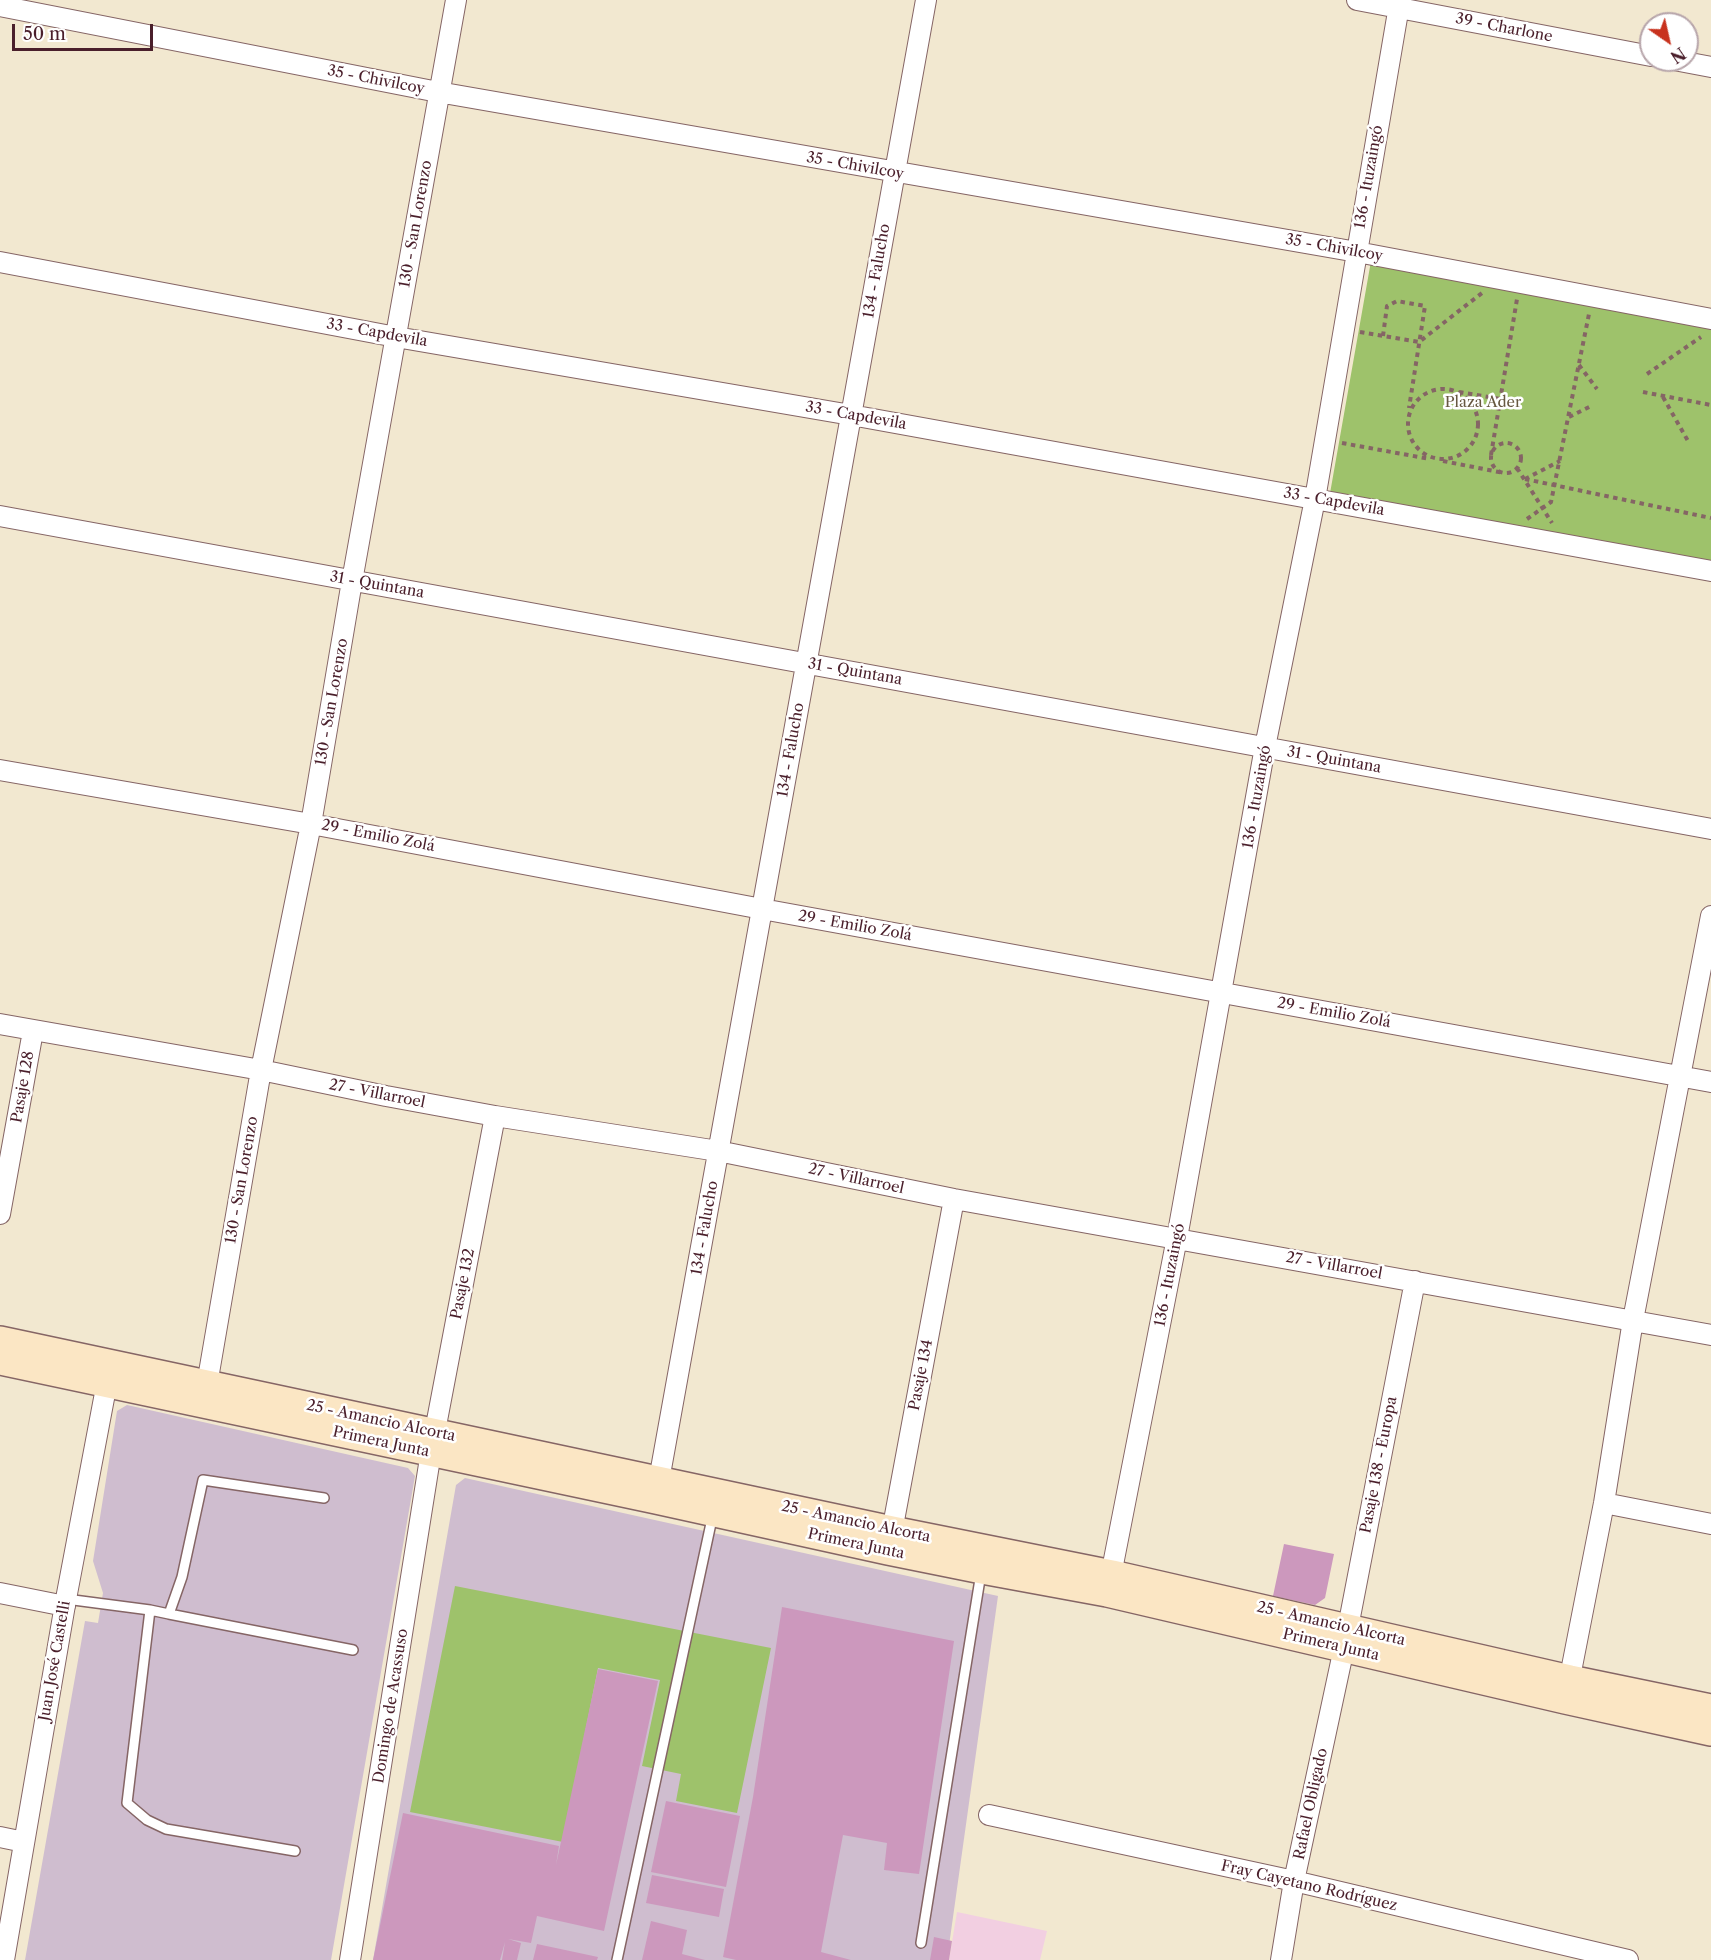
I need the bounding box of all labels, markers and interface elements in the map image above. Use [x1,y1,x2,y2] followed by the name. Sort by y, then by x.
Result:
[1454,10,1554,46] street label: 39 - Charlone
[15,12,156,50] scale bar
[1639,12,1699,72] north arrow
[23,23,66,45] text: 50 m
[1667,43,1689,67] text: N
[326,62,426,98] street label: 35 - Chivilcoy
[1351,124,1387,230] street label: 136 - Ituzaingó
[805,149,905,183] street label: 35 - Chivilcoy
[396,159,436,289] street label: 130 - San Lorenzo
[860,222,894,320] street label: 134 - Falucho
[1284,231,1384,265] street label: 35 - Chivilcoy
[325,315,429,351] street label: 33 - Capdevila
[1445,394,1521,412] park label: Plaza Ader
[804,398,908,434] street label: 33 - Capdevila
[1282,484,1386,520] street label: 33 - Capdevila
[328,568,426,602] street label: 31 - Quintana
[312,637,352,767] street label: 130 - San Lorenzo
[806,655,904,689] street label: 31 - Quintana
[774,701,808,799] street label: 134 - Falucho
[1285,743,1383,777] street label: 31 - Quintana
[1239,744,1275,850] street label: 136 - Ituzaingó
[320,816,436,856] street label: 29 - Emilio Zolá
[797,907,913,945] street label: 29 - Emilio Zolá
[1276,994,1392,1032] street label: 29 - Emilio Zolá
[8,1050,38,1124] street label: Pasaje 128
[327,1076,427,1112] street label: 27 - Villarroel
[222,1115,262,1245] street label: 130 - San Lorenzo
[806,1160,906,1198] street label: 27 - Villarroel
[688,1179,722,1277] street label: 134 - Falucho
[1151,1222,1189,1328] street label: 136 - Ituzaingó
[447,1247,479,1321] street label: Pasaje 132
[1284,1249,1384,1283] street label: 27 - Villarroel
[905,1338,937,1412] street label: Pasaje 134
[1357,1395,1401,1535] street label: Pasaje 138 - Europa
[305,1396,457,1446] street label: 25 - Amancio Alcorta
[331,1423,431,1461] street label: Primera Junta
[780,1497,932,1547] street label: 25 - Amancio Alcorta
[806,1525,906,1563] street label: Primera Junta
[1255,1598,1407,1650] street label: 25 - Amancio Alcorta
[36,1599,74,1723] street label: Juan José Castelli
[1281,1625,1381,1665] street label: Primera Junta
[370,1627,412,1785] street label: Domingo de Acassuso
[1290,1747,1332,1861] street label: Rafael Obligado
[1219,1857,1399,1915] street label: Fray Cayetano Rodríguez

